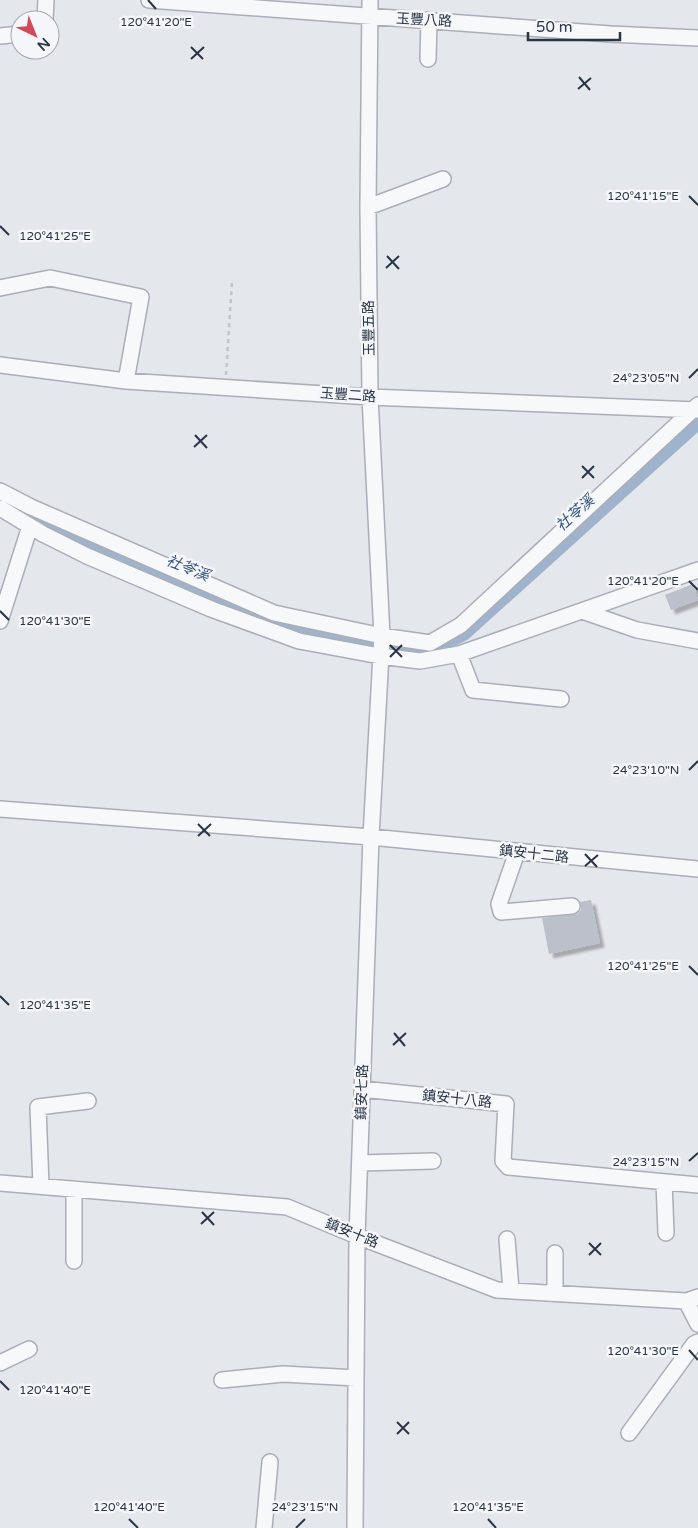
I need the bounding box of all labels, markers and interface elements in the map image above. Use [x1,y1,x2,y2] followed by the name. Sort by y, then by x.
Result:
[10,10,60,60] north arrow
[396,10,452,30] street label: 玉豐八路
[528,10,620,42] scale bar
[120,15,192,29] text: 120°41'20"E
[536,18,573,36] text: 50 m
[34,34,53,54] text: N
[607,189,679,203] text: 120°41'15"E
[19,229,91,243] text: 120°41'25"E
[360,300,378,356] street label: 玉豐五路
[613,371,680,385] text: 24°23'05"N
[319,385,377,405] street label: 玉豐二路
[552,490,599,535] water label: 社苓溪
[164,551,214,586] water label: 社苓溪
[607,574,679,588] text: 120°41'20"E
[19,614,91,628] text: 120°41'30"E
[613,763,680,777] text: 24°23'10"N
[498,842,570,866] street label: 鎮安十二路
[607,959,679,973] text: 120°41'25"E
[19,998,91,1012] text: 120°41'35"E
[353,1064,371,1120] street label: 鎮安七路
[421,1087,493,1111] street label: 鎮安十八路
[613,1155,680,1169] text: 24°23'15"N
[323,1215,381,1251] street label: 鎮安十路
[607,1344,679,1358] text: 120°41'30"E
[19,1383,91,1397] text: 120°41'40"E
[93,1500,165,1514] text: 120°41'40"E
[272,1500,339,1514] text: 24°23'15"N
[452,1500,524,1514] text: 120°41'35"E

